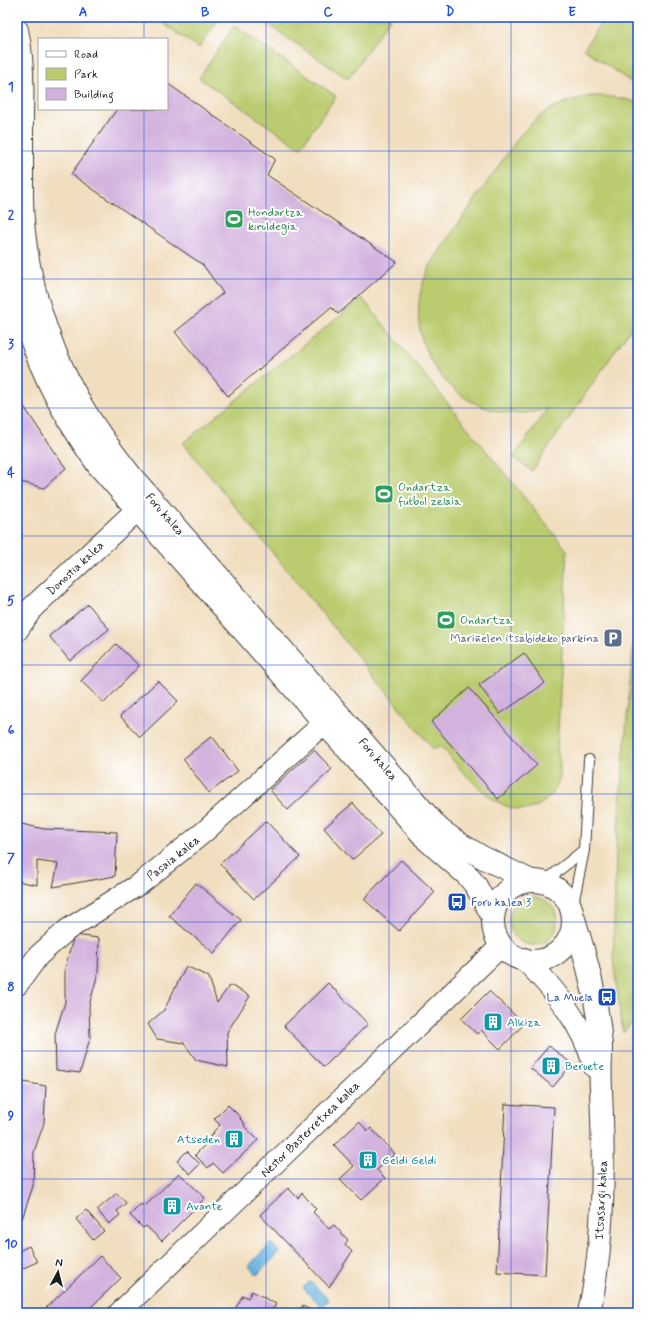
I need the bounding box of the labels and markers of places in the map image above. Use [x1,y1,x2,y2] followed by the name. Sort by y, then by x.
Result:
[248,205,303,235] place label: Hondartza kiroldegia
[223,208,245,230] sports icon: Hondartza kiroldegia
[398,480,462,510] place label: Ondartza futbol zelaia
[373,483,395,505] sports icon: Ondartza futbol zelaia
[435,609,457,631] sports icon: Ondartza
[460,613,513,629] place label: Ondartza
[602,627,624,649] parking icon: Mariñelen itsabideko parkina
[450,631,599,647] place label: Mariñelen itsabideko parkina
[446,891,468,913] bus stop icon: Foru kalea 3
[471,895,532,911] place label: Foru kalea 3
[596,986,618,1008] bus stop icon: La Muela
[547,990,593,1006] place label: La Muela
[482,1011,504,1033] building icon: Alkiza
[507,1015,541,1031] place label: Alkiza
[540,1055,562,1077] building icon: Beruete
[565,1059,604,1075] place label: Beruete
[223,1128,245,1150] building icon: Atseden
[177,1132,220,1148] place label: Atseden
[357,1149,379,1171] building icon: Geldi Geldi
[382,1153,437,1169] place label: Geldi Geldi
[161,1195,183,1217] building icon: Avante
[186,1199,223,1215] place label: Avante

